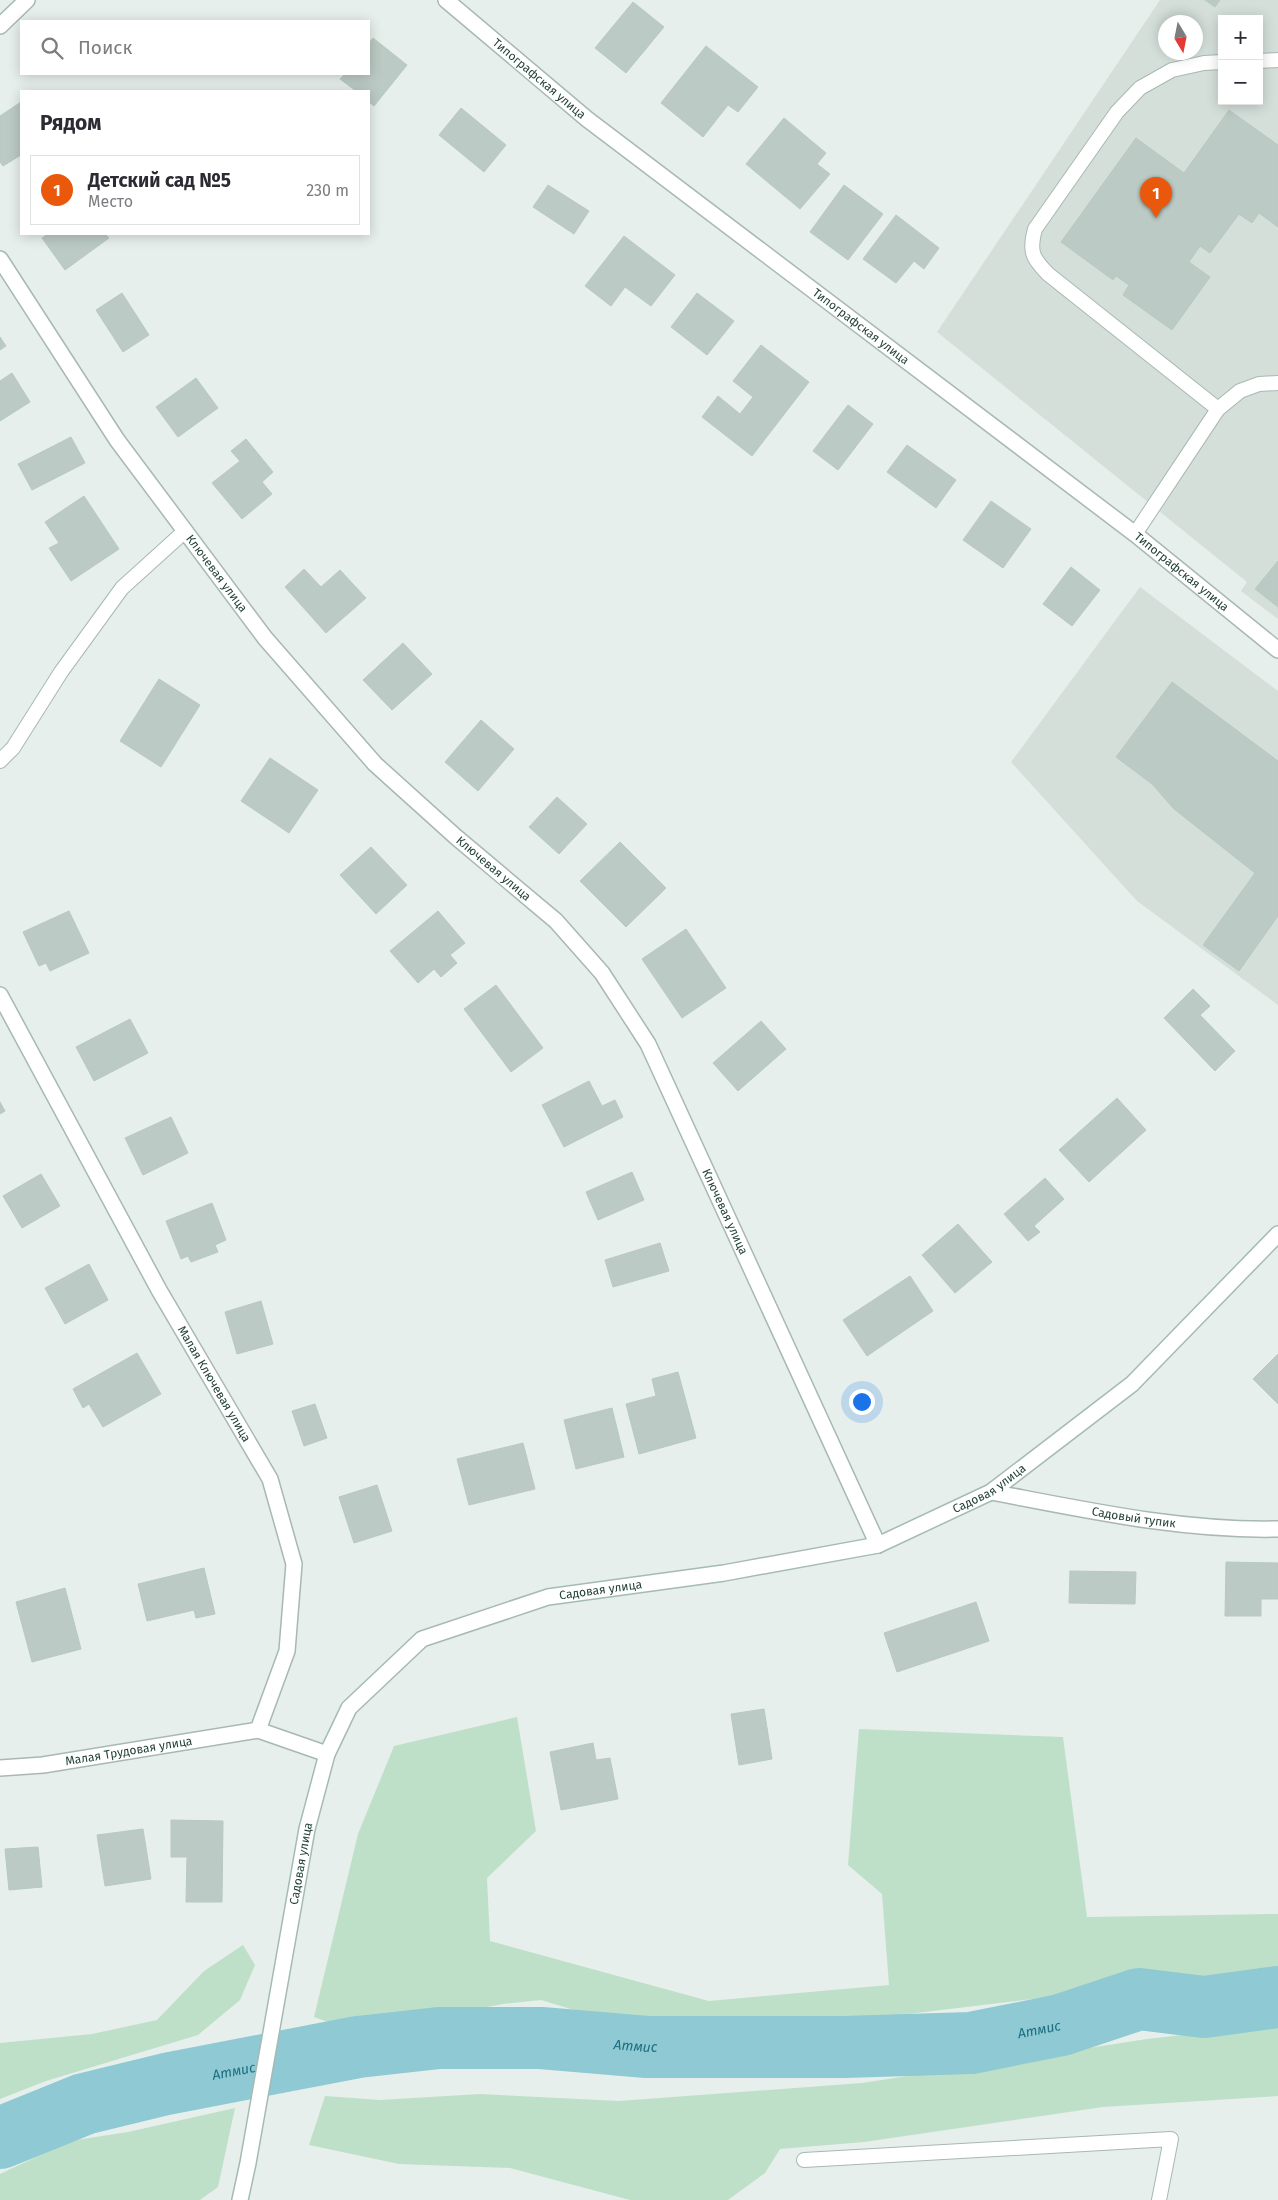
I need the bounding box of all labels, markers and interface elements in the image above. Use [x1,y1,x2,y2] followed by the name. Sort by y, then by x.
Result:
[1158,15,1203,60] north arrow
[1218,15,1263,105] map controls
[1218,15,1263,60] button: +
[20,20,370,75] search box
[38,34,66,62] icon: search
[78,36,132,59] text: Поиск
[490,36,589,122] street label: Типографская улица
[1218,60,1263,105] button: −
[40,110,101,136] text: Рядом
[88,169,231,192] text: Детский сад №5
[1140,177,1172,218] pin: 1
[53,181,61,200] text: 1
[306,181,349,200] text: 230 m
[88,192,133,211] text: Место
[810,285,912,367] street label: Типографская улица
[1132,529,1232,614] street label: Типографская улица
[183,532,250,615] street label: Ключевая улица
[453,833,534,904] street label: Ключевая улица
[699,1166,751,1257] street label: Ключевая улица
[175,1323,254,1444] street label: Малая Ключевая улица
[849,1389,875,1415] your location
[950,1461,1028,1516] street label: Садовая улица
[1091,1504,1177,1531] street label: Садовый тупик
[558,1577,643,1602] street label: Садовая улица
[64,1734,193,1768] street label: Малая Трудовая улица
[287,1821,315,1906] street label: Садовая улица
[1015,2017,1063,2042] water label: Атмис
[612,2036,658,2056] water label: Атмис
[210,2058,257,2084] water label: Атмис

